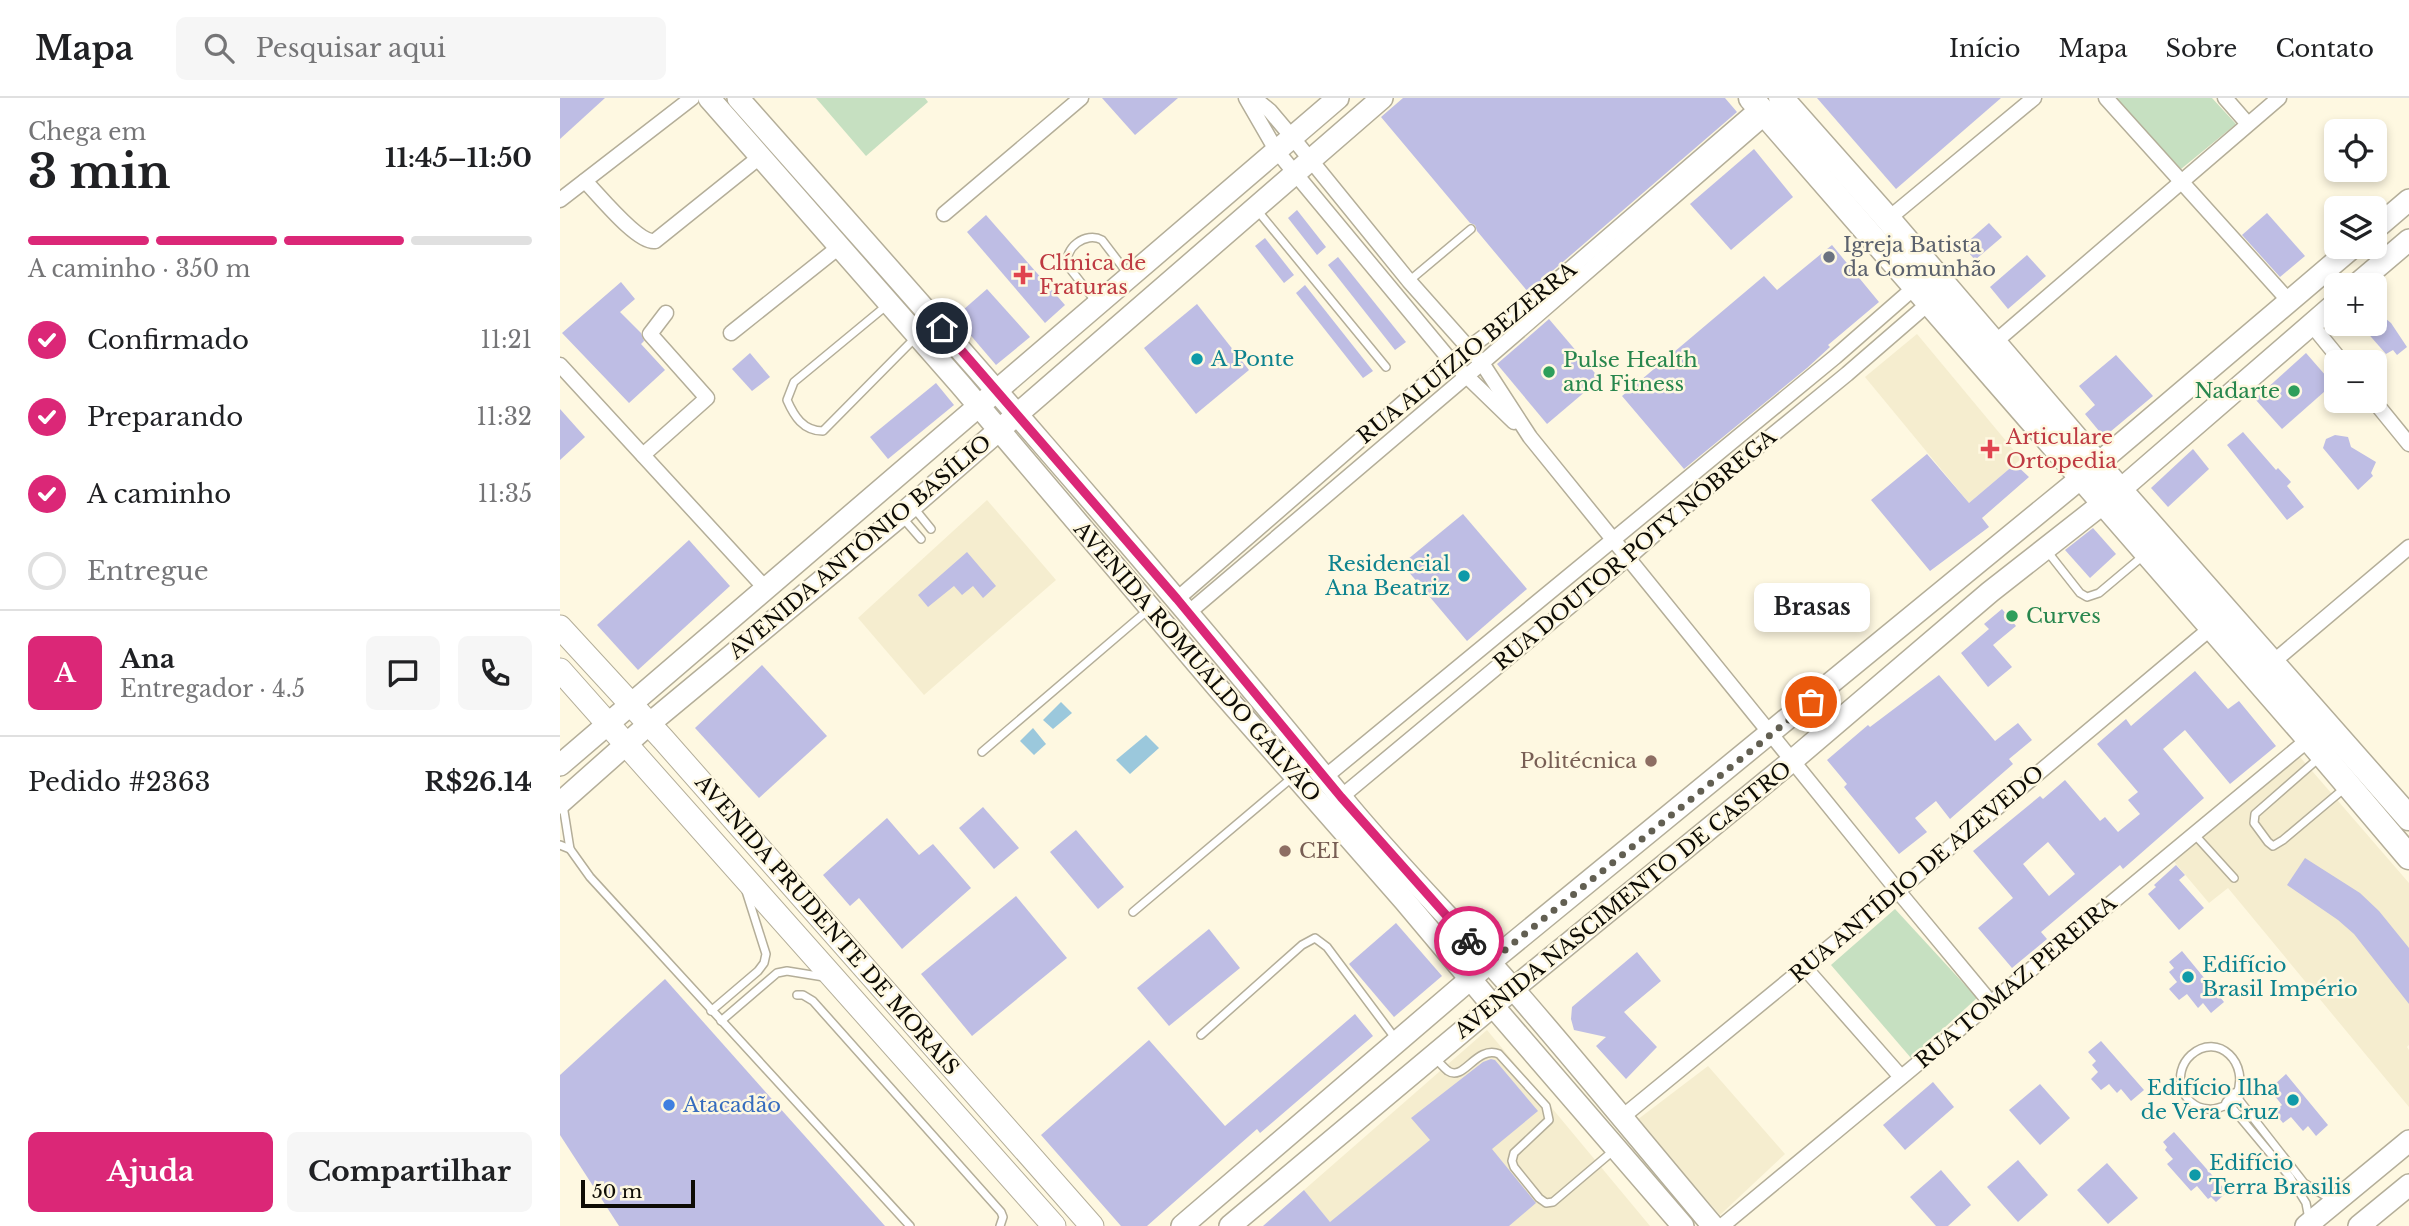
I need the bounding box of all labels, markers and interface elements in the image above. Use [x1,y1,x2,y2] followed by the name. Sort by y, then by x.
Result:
[176,17,666,80] search box
[35,28,134,69] text: Mapa
[200,29,238,67] icon: search
[256,32,446,64] text: Pesquisar aqui
[1949,34,2021,63] text: Início
[2059,34,2128,63] text: Mapa
[2166,34,2237,63] text: Sobre
[2275,34,2374,63] text: Contato
[28,118,146,146] text: Chega em
[2324,119,2387,413] map controls
[2324,119,2387,182] button: locate
[385,142,532,174] text: 11:45–11:50
[28,143,170,200] text: 3 min
[2324,196,2387,259] button: layers
[1843,232,1996,282] place label: Igreja Batista da Comunhão
[1821,249,1837,265] marker: Igreja Batista da Comunhão
[1039,250,1146,300] place label: Clínica de Fraturas
[28,255,250,283] text: A caminho · 350 m
[1352,256,1582,449] street label: RUA ALUÍZIO BEZERRA
[1013,265,1033,285] marker: Clínica de Fraturas
[2324,273,2387,336] button: +
[912,298,972,358] pin
[923,309,961,347] icon: home
[28,321,66,359] icon: check
[87,324,249,356] text: Confirmado
[481,326,532,354] text: 11:21
[1210,346,1294,372] place label: A Ponte
[1563,347,1698,397] place label: Pulse Health and Fitness
[2324,350,2387,413] button: −
[1189,351,1205,367] marker: A Ponte
[1541,364,1557,380] marker: Pulse Health and Fitness
[2194,378,2280,404] place label: Nadarte
[2286,383,2302,399] marker: Nadarte
[28,398,66,436] icon: check
[87,401,243,433] text: Preparando
[477,403,532,431] text: 11:32
[1488,424,1782,676] street label: RUA DOUTOR POTY NÓBREGA
[2005,424,2117,474] place label: Articulare Ortopedia
[723,429,997,665] street label: AVENIDA ANTÔNIO BASÍLIO
[1980,439,2000,459] marker: Articulare Ortopedia
[28,475,66,513] icon: check
[87,478,231,510] text: A caminho
[478,480,532,508] text: 11:35
[1067,516,1326,808] street label: AVENIDA ROMUALDO GALVÃO
[1324,551,1450,601] place label: Residencial Ana Beatriz
[87,555,209,587] text: Entregue
[1456,568,1472,584] marker: Residencial Ana Beatriz
[1753,583,1869,632] callout: Brasas
[1773,593,1851,621] text: Brasas
[2026,603,2101,629] place label: Curves
[2004,608,2020,624] marker: Curves
[366,636,440,710] button: chat
[458,636,532,710] button: phone
[120,643,175,675] text: Ana
[54,657,76,689] text: A
[1781,672,1841,732] pin
[120,675,305,703] text: Entregador · 4.5
[1792,683,1830,721] icon: bag
[1520,748,1637,774] place label: Politécnica
[1643,753,1659,769] marker: Politécnica
[1449,756,1797,1045] street label: AVENIDA NASCIMENTO DE CASTRO
[1785,760,2049,988] street label: RUA ANTÍDIO DE AZEVEDO
[28,766,211,798] text: Pedido #2363
[424,766,532,798] text: R$26.14
[689,769,965,1080] street label: AVENIDA PRUDENTE DE MORAIS
[1299,838,1340,864] place label: CEI
[1277,843,1293,859] marker: CEI
[1910,890,2122,1074] street label: RUA TOMAZ PEREIRA
[1434,906,1504,976] courier
[1450,922,1488,960] icon: bike
[2202,952,2358,1002] place label: Edifício Brasil Império
[2180,969,2196,985] marker: Edifício Brasil Império
[2141,1075,2279,1125] place label: Edifício Ilha de Vera Cruz
[682,1092,781,1118] place label: Atacadão
[2285,1092,2301,1108] marker: Edifício Ilha de Vera Cruz
[661,1097,677,1113] marker: Atacadão
[28,1132,273,1212] button: Ajuda
[287,1132,532,1212] button: Compartilhar
[2209,1150,2351,1200] place label: Edifício Terra Brasilis
[2187,1167,2203,1183] marker: Edifício Terra Brasilis
[581,1177,695,1209] scale bar
[592,1180,642,1203] text: 50 m

